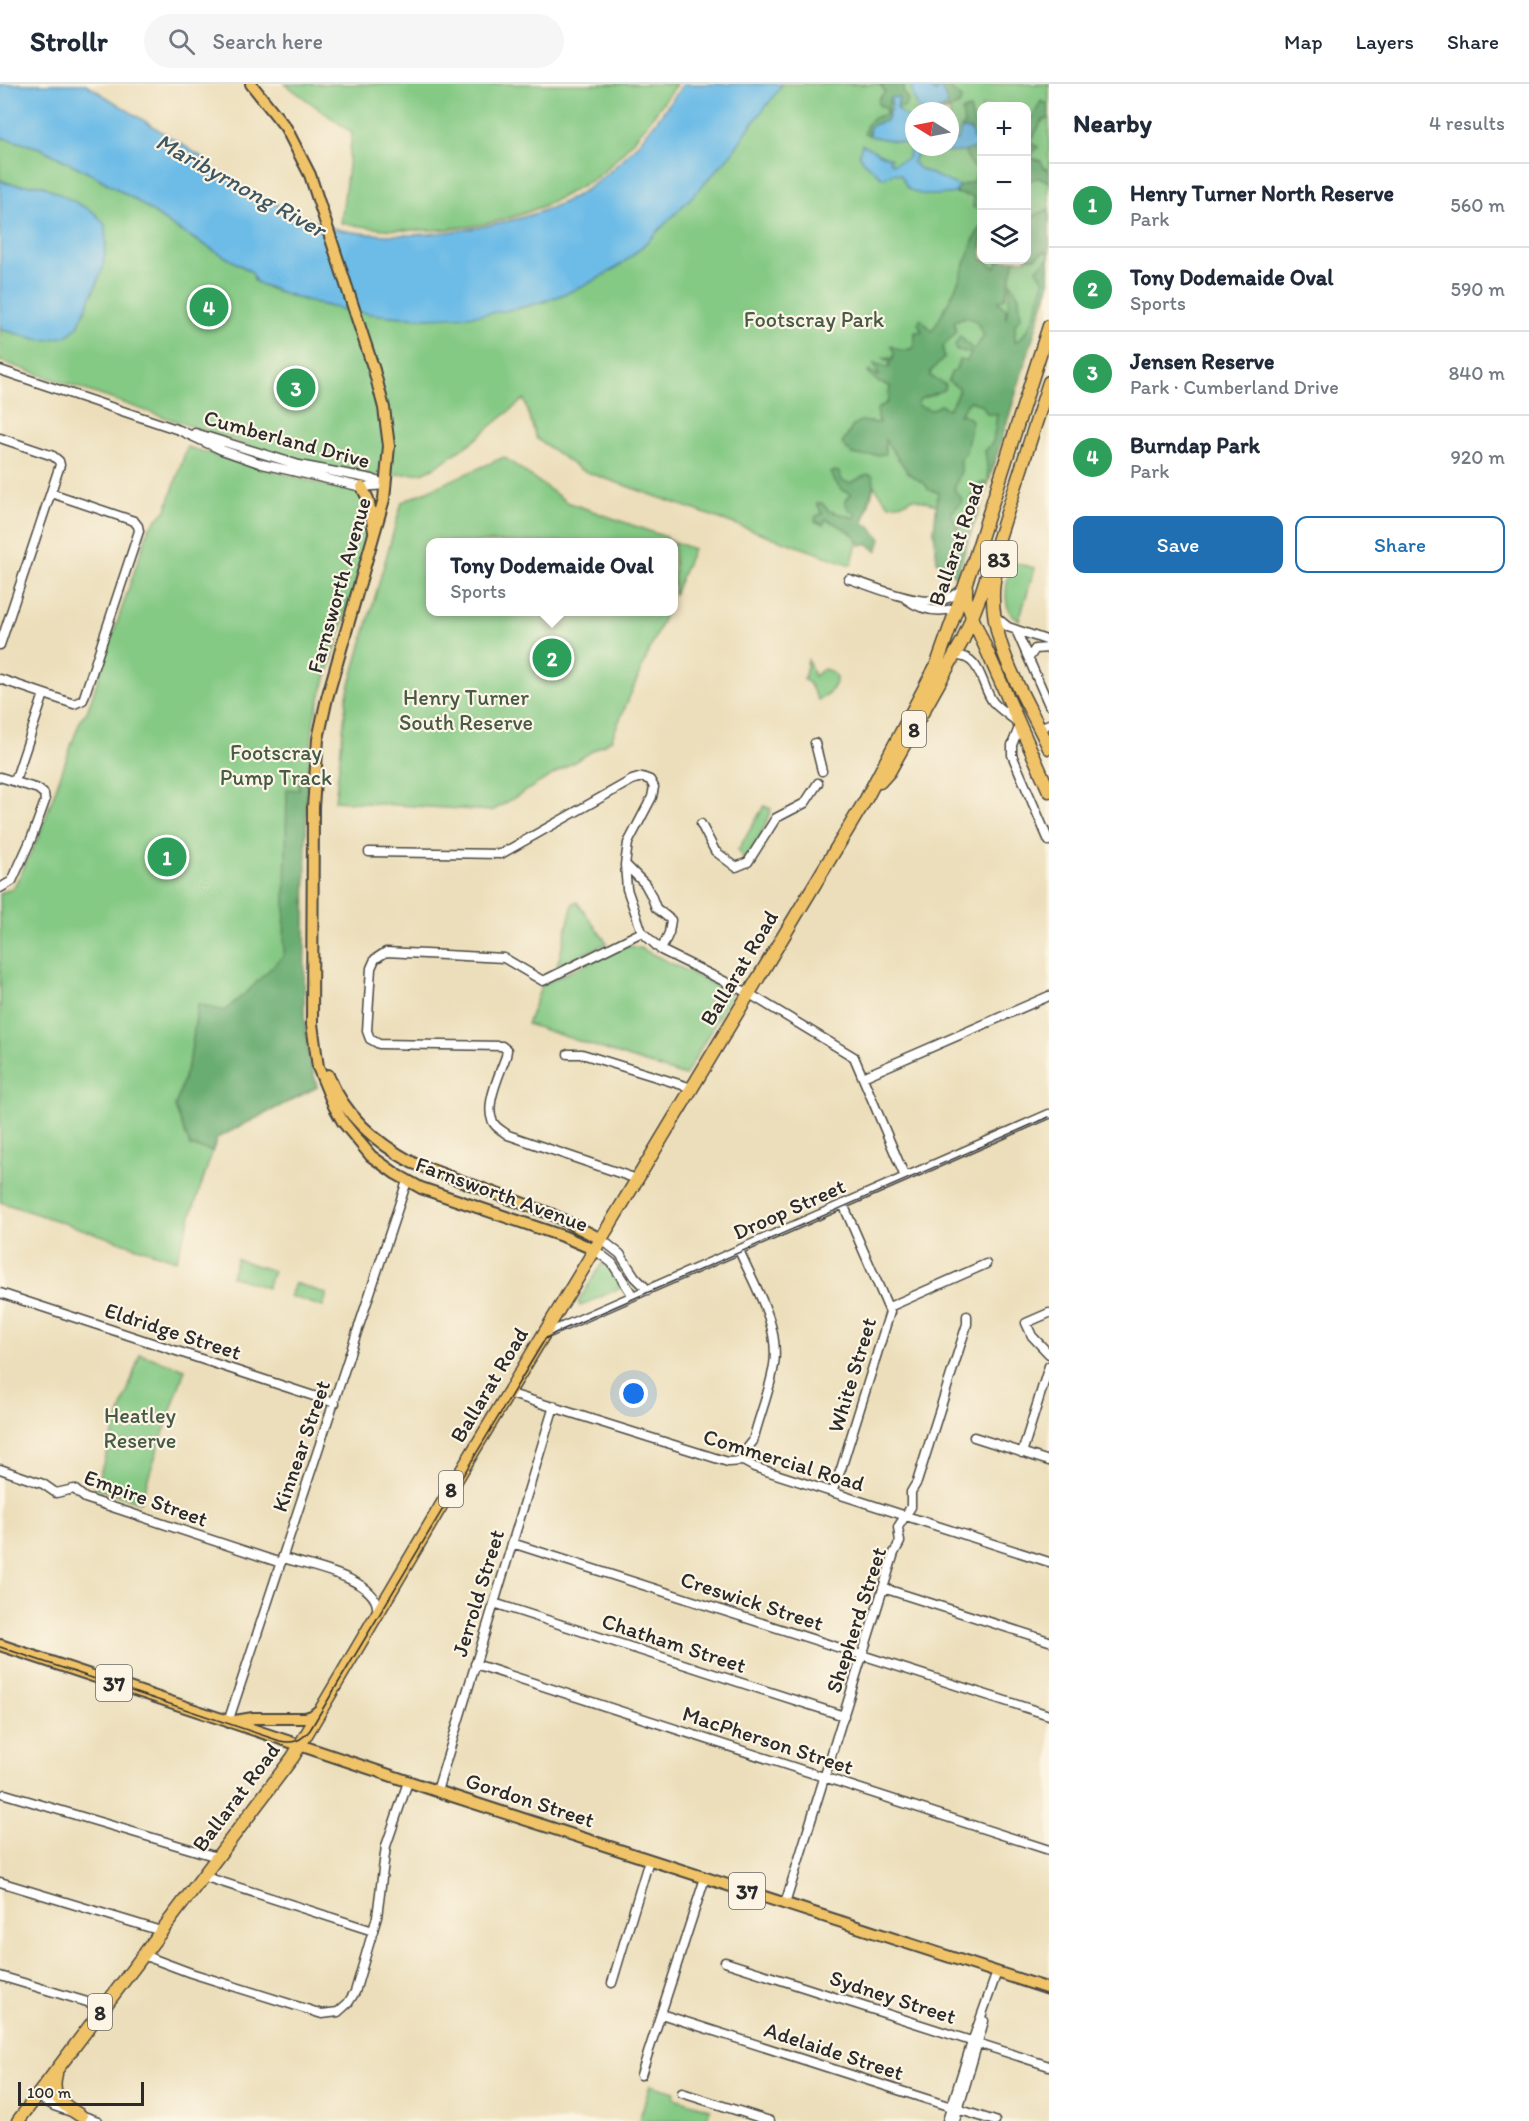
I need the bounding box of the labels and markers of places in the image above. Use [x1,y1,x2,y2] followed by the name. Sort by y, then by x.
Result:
[190,284,228,330] pin: 4
[276,366,316,410] pin: 3
[532,636,572,680] pin: 2
[148,834,186,880] pin: 1

